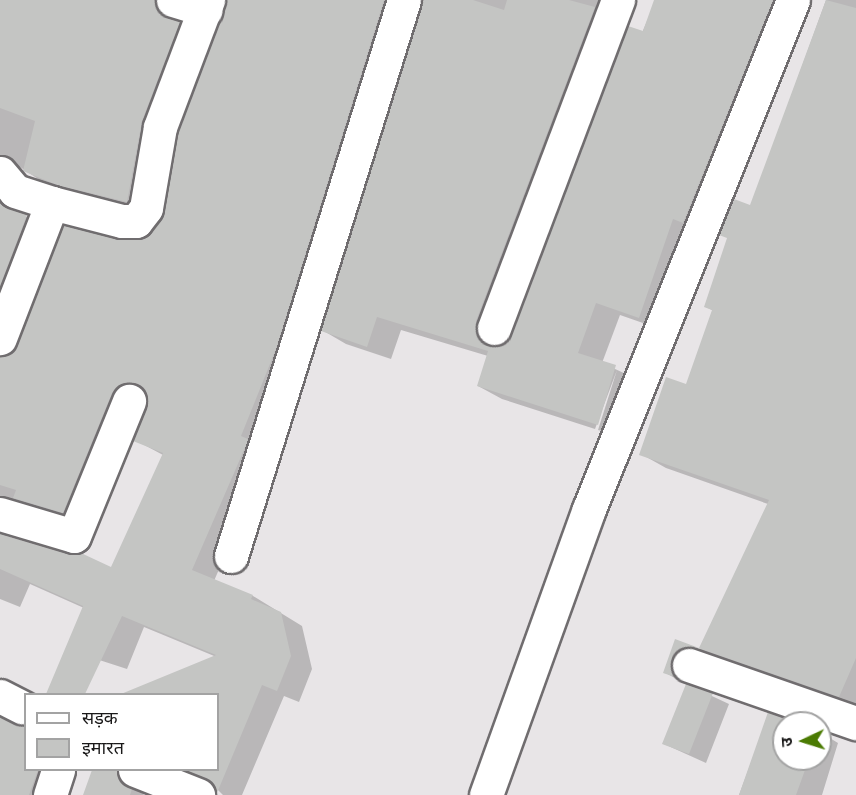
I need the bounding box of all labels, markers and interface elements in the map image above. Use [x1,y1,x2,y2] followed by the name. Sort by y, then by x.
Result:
[24,693,219,771] legend
[82,706,118,729] text: सड़क
[772,711,832,771] north arrow
[82,736,124,759] text: इमारत
[776,737,796,747] text: उ

